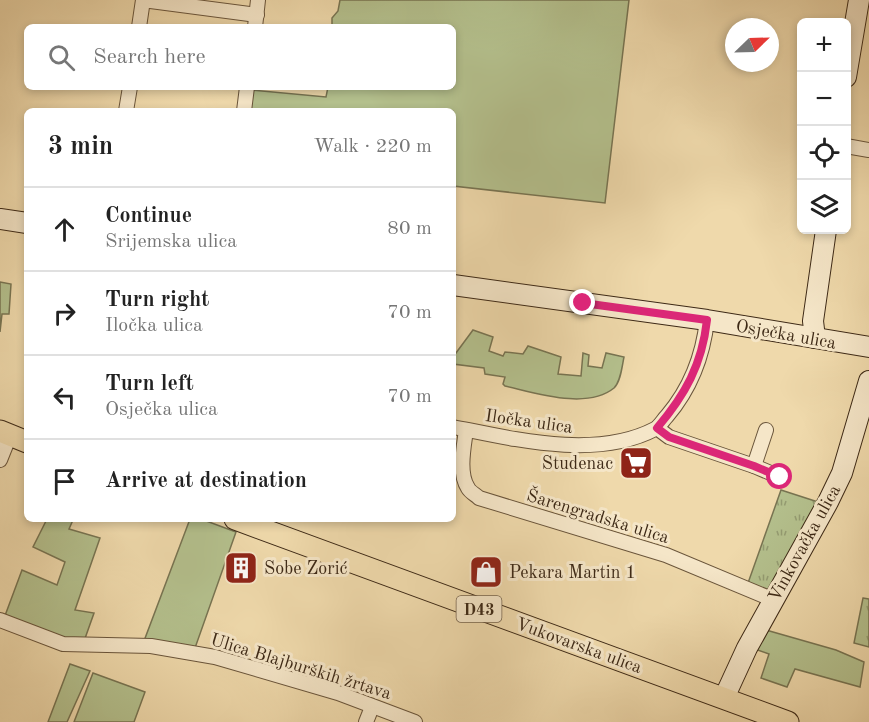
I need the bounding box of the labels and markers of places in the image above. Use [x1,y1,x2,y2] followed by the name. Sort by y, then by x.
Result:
[618,445,654,481] supermarket icon: Studenac
[542,455,613,473] place label: Studenac
[223,550,259,586] building icon: Sobe Zorić
[468,554,504,590] shop icon: Pekara Martin 1
[264,560,348,578] place label: Sobe Zorić
[509,564,636,582] place label: Pekara Martin 1

